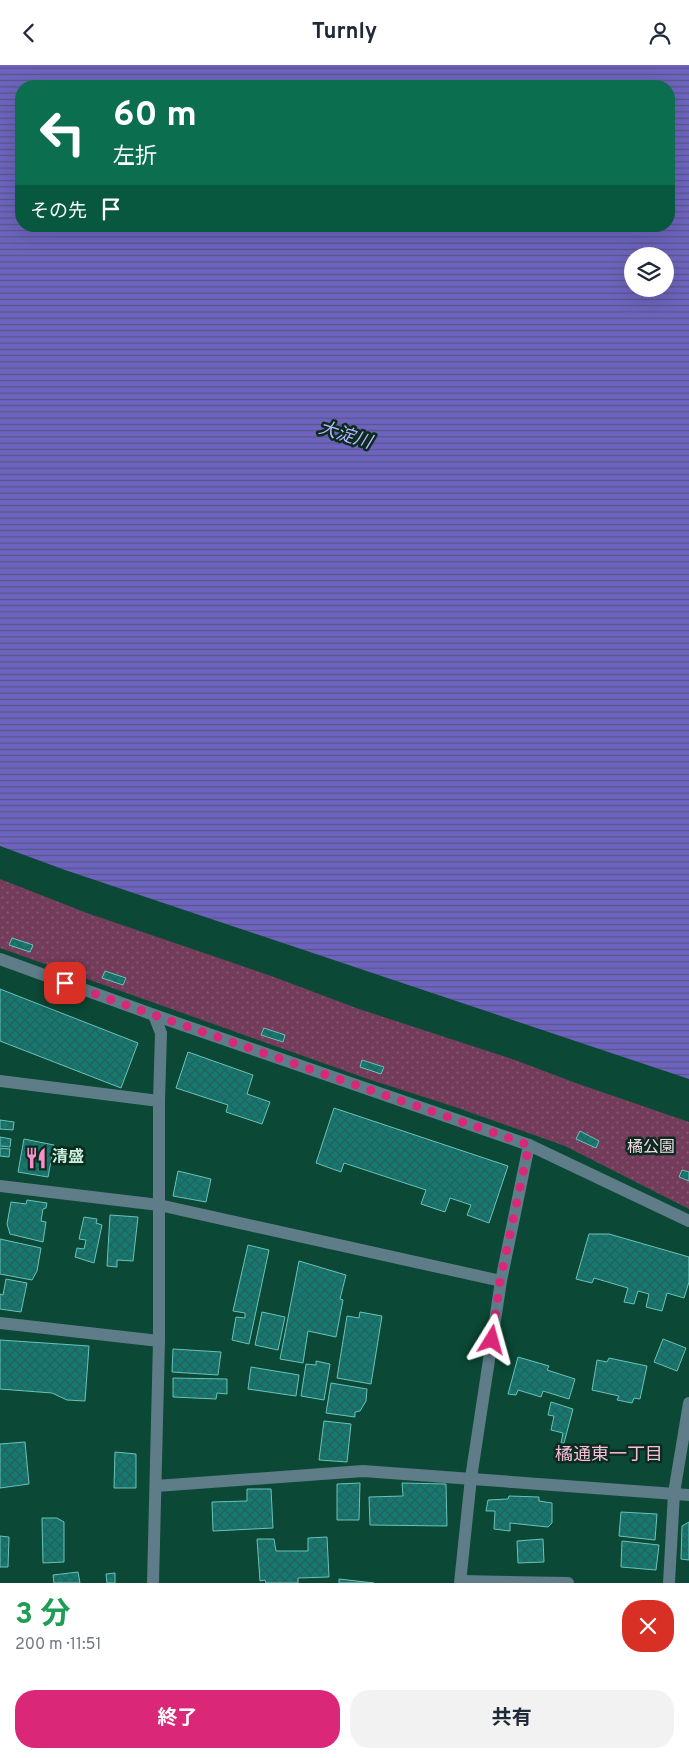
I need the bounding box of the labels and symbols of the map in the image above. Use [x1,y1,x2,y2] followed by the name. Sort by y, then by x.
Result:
[316,417,376,455] water label: 大淀川
[44,962,86,1004] pin
[627,1138,675,1158] park label: 橘公園
[23,1145,49,1171] restaurant icon: 清盛
[52,1147,84,1168] place label: 清盛
[465,1313,517,1365] position arrow
[555,1444,663,1467] district label: 橘通東一丁目

